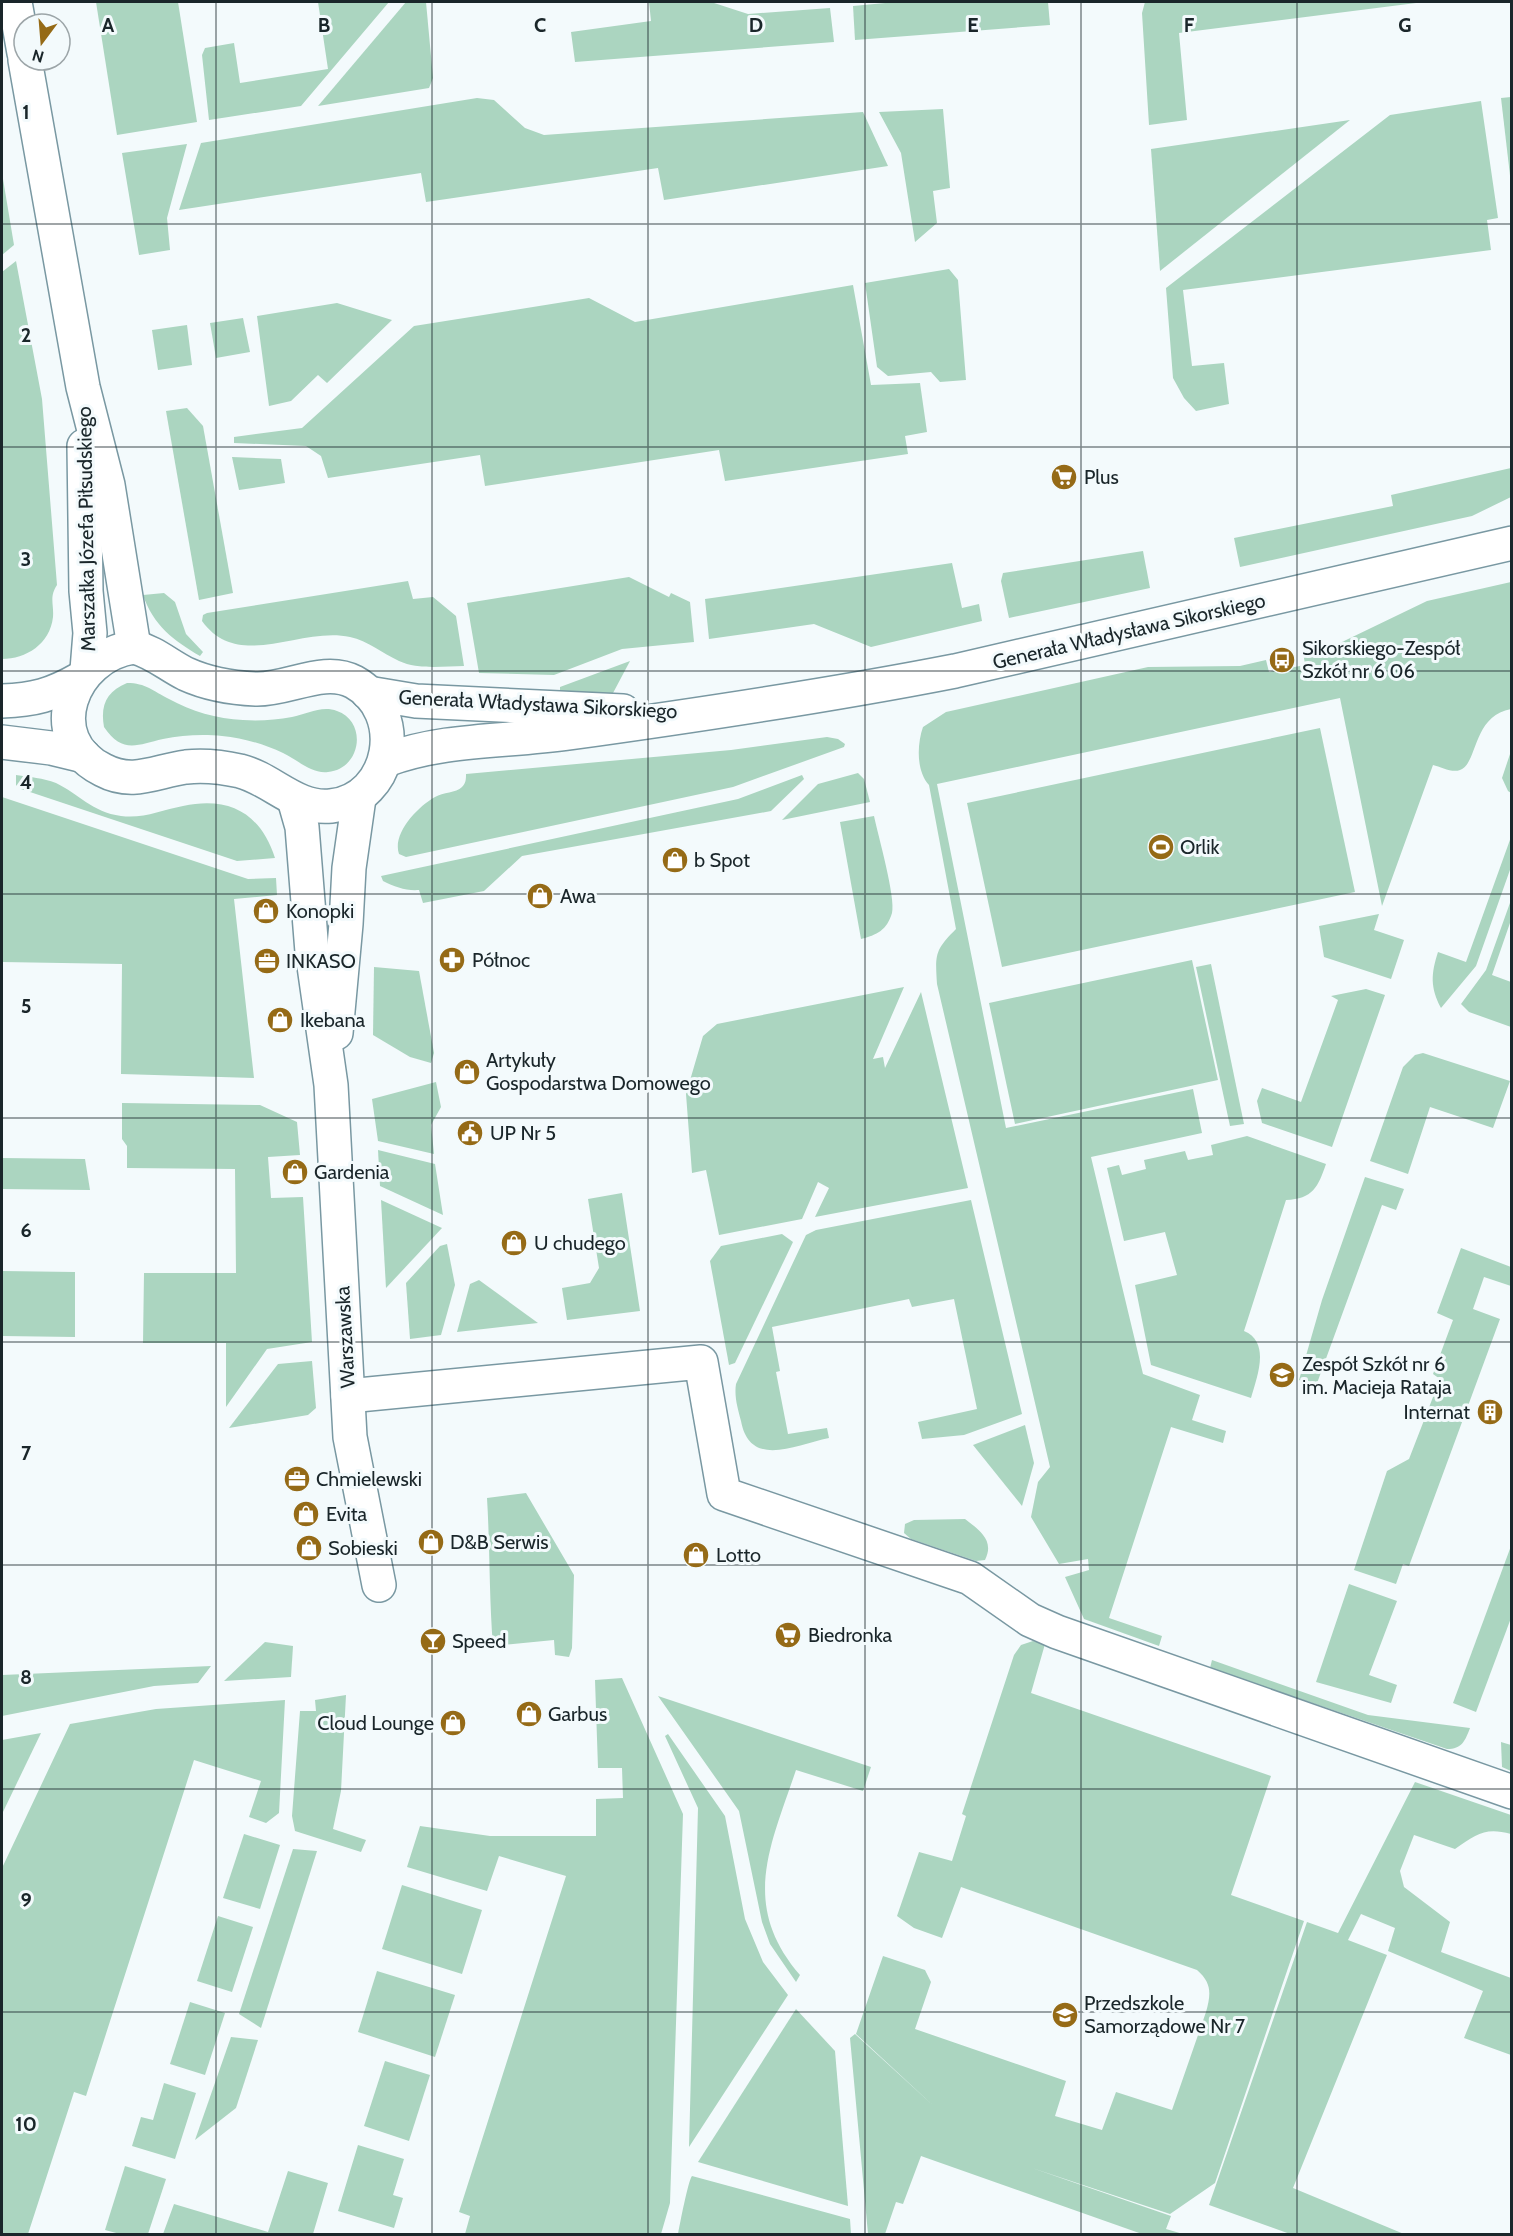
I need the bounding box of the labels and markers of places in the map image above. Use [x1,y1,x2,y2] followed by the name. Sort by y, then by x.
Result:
[1049,462,1079,492] supermarket icon: Plus
[1084,465,1119,489] place label: Plus
[1302,636,1460,683] place label: Sikorskiego-Zespół Szkół nr 6 06
[1267,645,1297,675] bus stop icon: Sikorskiego-Zespół Szkół nr 6 06
[1146,832,1176,862] sports icon: Orlik
[1180,835,1220,859] place label: Orlik
[660,845,690,875] shop icon: b Spot
[694,848,750,872] place label: b Spot
[525,881,555,911] shop icon: Awa
[560,884,596,908] place label: Awa
[251,896,281,926] shop icon: Konopki
[286,899,354,923] place label: Konopki
[437,945,467,975] pharmacy icon: Północ
[252,946,282,976] office icon: INKASO
[472,948,530,972] place label: Północ
[286,949,356,973] place label: INKASO
[265,1005,295,1035] shop icon: Ikebana
[300,1008,366,1032] place label: Ikebana
[486,1048,711,1095] place label: Artykuły Gospodarstwa Domowego
[452,1057,482,1087] shop icon: Artykuły Gospodarstwa Domowego
[455,1118,485,1148] public building icon: UP Nr 5
[490,1121,556,1145] place label: UP Nr 5
[280,1157,310,1187] shop icon: Gardenia
[314,1160,390,1184] place label: Gardenia
[499,1228,529,1258] shop icon: U chudego
[534,1231,626,1255] place label: U chudego
[1302,1352,1452,1399] place label: Zespół Szkół nr 6 im. Macieja Rataja
[1267,1360,1297,1390] school or university icon: Zespół Szkół nr 6 im. Macieja Rataja
[1475,1397,1505,1427] building icon: Internat
[1404,1400,1470,1424] place label: Internat
[282,1464,312,1494] office icon: Chmielewski
[316,1467,422,1491] place label: Chmielewski
[291,1499,321,1529] shop icon: Evita
[326,1502,368,1526] place label: Evita
[416,1527,446,1557] shop icon: D&B Serwis
[450,1530,548,1554] place label: D&B Serwis
[294,1533,324,1563] shop icon: Sobieski
[328,1536,398,1560] place label: Sobieski
[681,1540,711,1570] shop icon: Lotto
[716,1543,761,1567] place label: Lotto
[773,1620,803,1650] supermarket icon: Biedronka
[808,1623,892,1647] place label: Biedronka
[418,1626,448,1656] bar icon: Speed
[452,1629,506,1653] place label: Speed
[514,1699,544,1729] shop icon: Garbus
[548,1702,607,1726] place label: Garbus
[438,1708,468,1738] shop icon: Cloud Lounge
[317,1711,434,1735] place label: Cloud Lounge
[1084,1991,1245,2038] place label: Przedszkole Samorządowe Nr 7
[1050,2000,1080,2030] school or university icon: Przedszkole Samorządowe Nr 7

